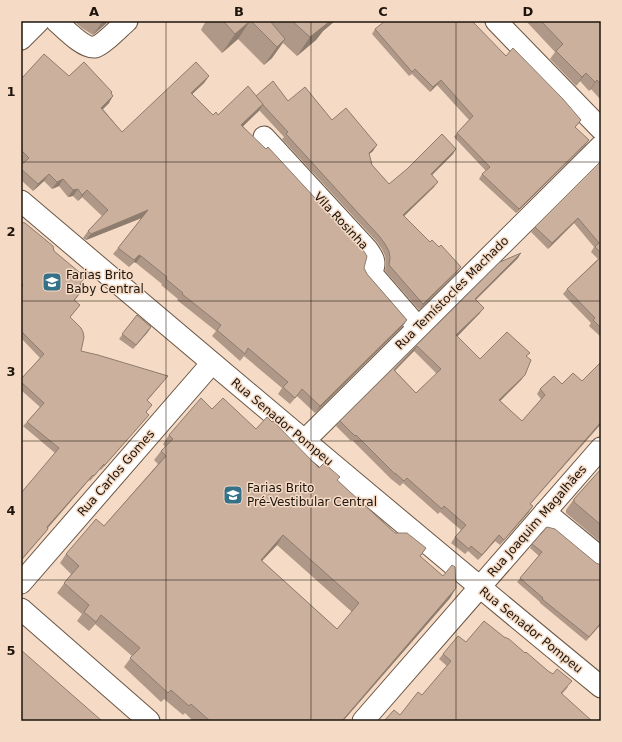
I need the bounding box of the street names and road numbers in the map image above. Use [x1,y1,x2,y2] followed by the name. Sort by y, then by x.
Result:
[311,190,371,252] street label: Vila Rosinha
[393,234,511,352] street label: Rua Temístocles Machado
[228,375,336,469] street label: Rua Senador Pompeu
[75,427,157,519] street label: Rua Carlos Gomes
[485,462,589,580] street label: Rua Joaquim Magalhães
[477,584,585,676] street label: Rua Senador Pompeu

